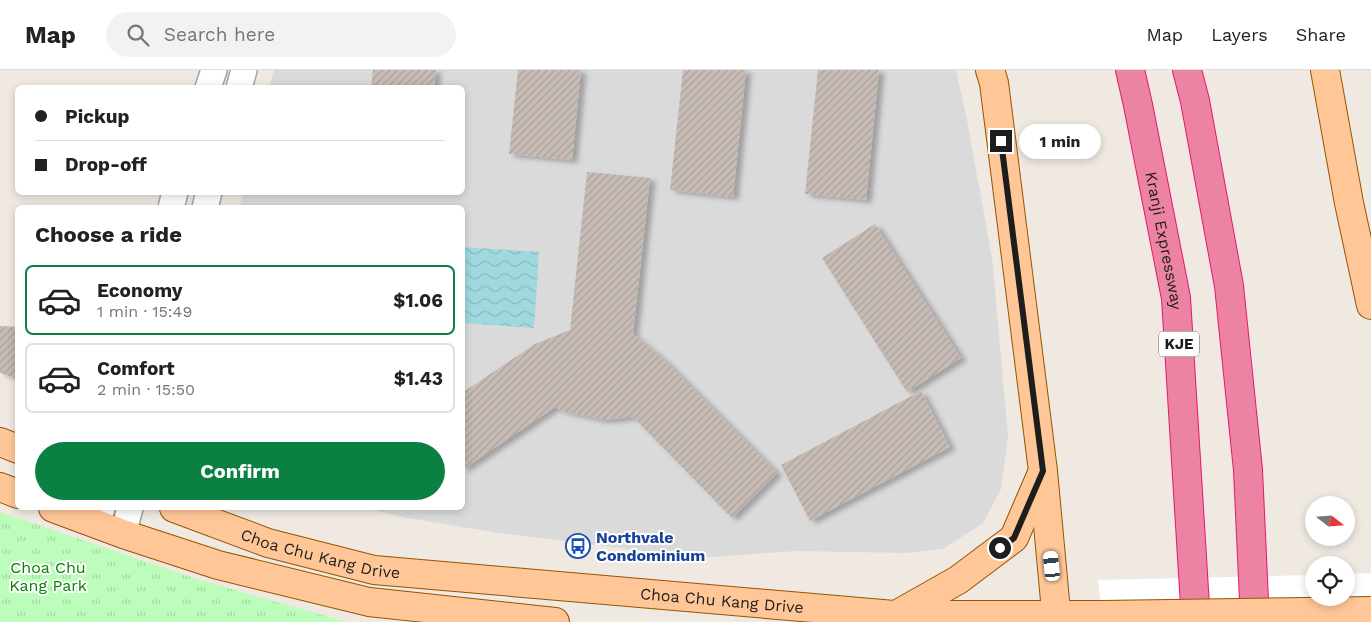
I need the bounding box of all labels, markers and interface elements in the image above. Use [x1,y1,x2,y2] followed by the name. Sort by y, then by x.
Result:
[106,12,456,57] search box
[25,21,76,49] text: Map
[124,21,152,49] icon: search
[164,23,275,46] text: Search here
[1146,24,1183,45] text: Map
[1211,24,1268,45] text: Layers
[1296,24,1346,45] text: Share
[65,105,129,128] text: Pickup
[1018,124,1101,158] callout: 1 min
[990,130,1012,152] route end
[1039,132,1081,151] text: 1 min
[65,153,147,176] text: Drop-off
[1141,170,1186,311] street label: Kranji Expressway
[35,222,182,247] text: Choose a ride
[37,278,82,323] icon: car
[97,279,182,302] text: Economy
[393,289,443,312] text: $1.06
[97,302,192,321] text: 1 min · 15:49
[1159,332,1199,356] road number: KJE
[37,356,82,401] icon: car
[97,357,175,380] text: Comfort
[394,367,443,390] text: $1.43
[97,380,195,399] text: 2 min · 15:50
[35,442,445,500] button: Confirm
[1305,496,1355,546] north arrow
[1305,496,1355,606] map controls
[238,525,401,582] street label: Choa Chu Kang Drive
[596,528,705,565] place label: Northvale Condominium
[565,533,591,559] bus stop icon: Northvale Condominium
[989,537,1011,559] route start
[1042,550,1061,582] car
[1305,556,1355,606] button: locate
[9,558,87,595] park label: Choa Chu Kang Park
[639,584,804,617] street label: Choa Chu Kang Drive

